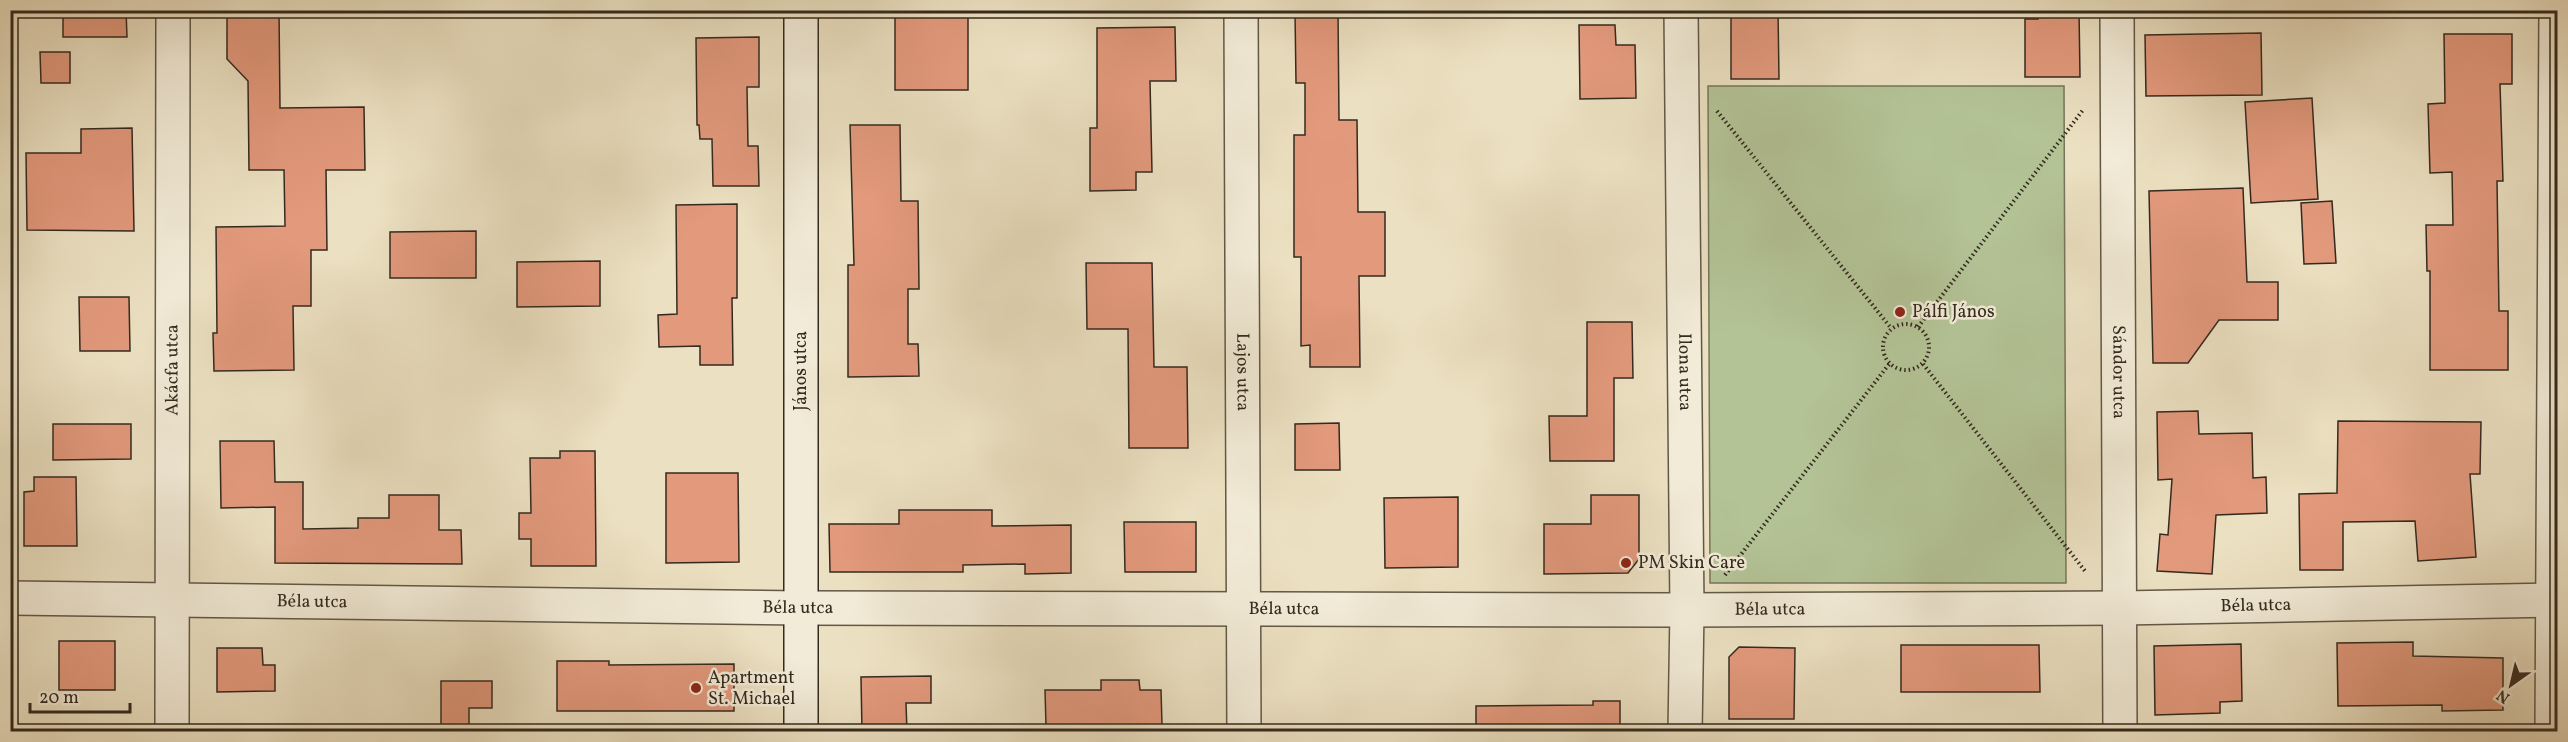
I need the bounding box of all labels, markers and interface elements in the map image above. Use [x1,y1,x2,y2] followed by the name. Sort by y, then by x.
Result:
[1912,300,1995,325] place label: Pálfi János
[1893,305,1907,319] marker: Pálfi János
[160,324,185,416] street label: Akácfa utca
[2106,325,2131,419] street label: Sándor utca
[789,331,814,411] street label: János utca
[1230,333,1255,411] street label: Lajos utca
[1672,333,1698,411] street label: Ilona utca
[1638,551,1745,576] place label: PM Skin Care
[1619,556,1633,570] marker: PM Skin Care
[276,589,348,615] street label: Béla utca
[2220,592,2292,619] street label: Béla utca
[762,595,834,621] street label: Béla utca
[1248,597,1320,622] street label: Béla utca
[1734,597,1806,622] street label: Béla utca
[2481,655,2541,715] north arrow
[708,666,795,712] place label: Apartment St. Michael
[30,676,130,714] scale bar
[689,681,703,695] marker: Apartment St. Michael
[2492,683,2515,708] text: N
[39,686,79,711] text: 20 m

